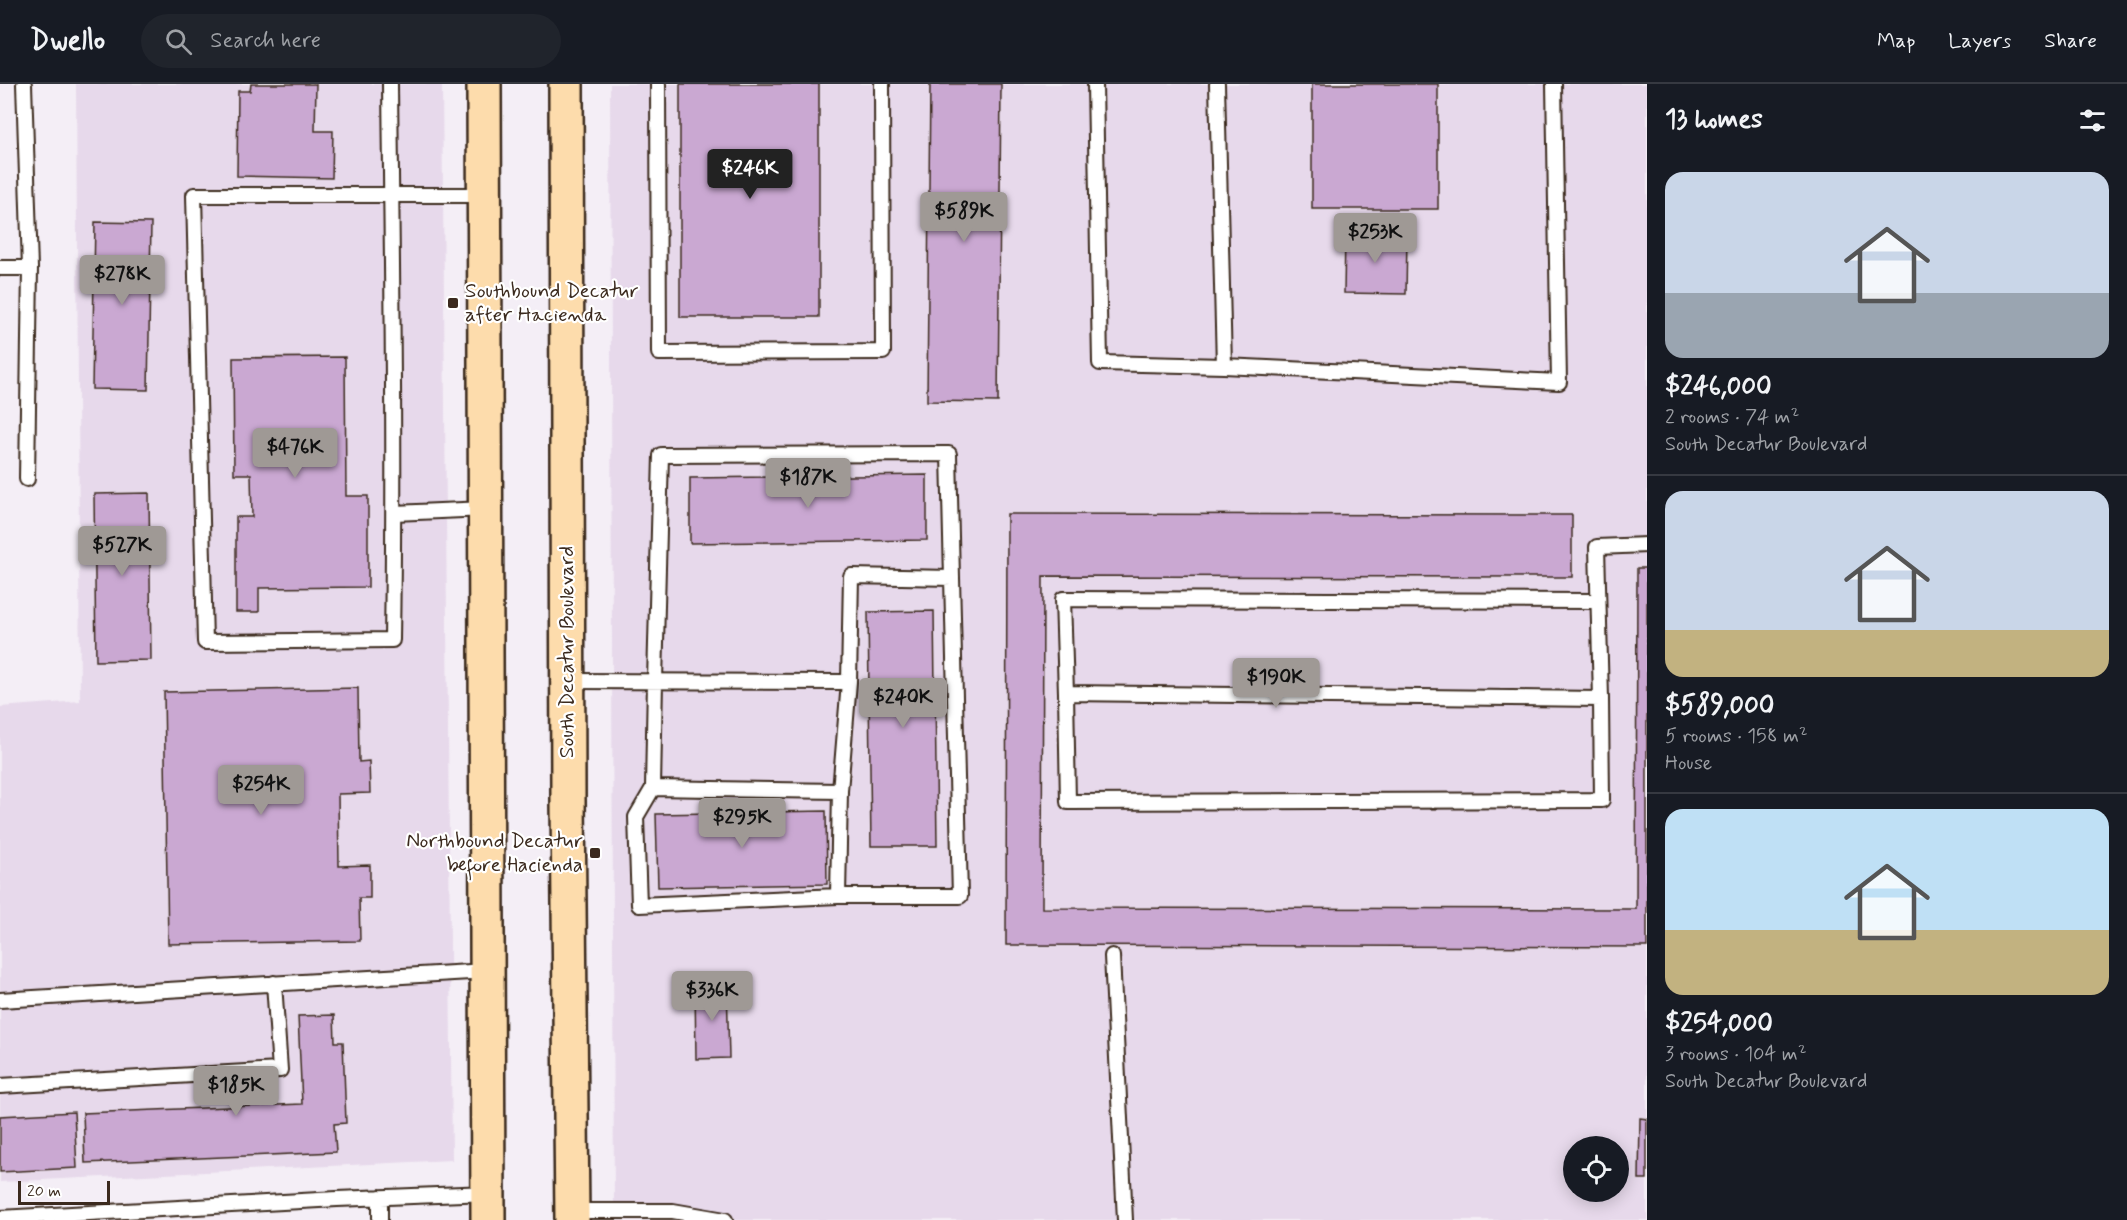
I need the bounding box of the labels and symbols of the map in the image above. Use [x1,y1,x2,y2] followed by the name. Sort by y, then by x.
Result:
[708,149,792,200] pin: $246K
[922,192,1006,243] pin: $589K
[1333,213,1417,264] pin: $253K
[80,255,164,306] pin: $278K
[465,277,639,329] place label: Southbound Decatur after Hacienda
[446,296,460,310] marker: Southbound Decatur after Hacienda
[253,428,337,479] pin: $476K
[766,458,850,509] pin: $187K
[80,526,164,577] pin: $527K
[553,546,581,758] street label: South Decatur Boulevard
[1234,658,1318,709] pin: $190K
[861,678,945,729] pin: $240K
[219,765,303,816] pin: $254K
[700,798,784,849] pin: $295K
[406,827,583,881] place label: Northbound Decatur before Hacienda
[588,846,602,860] marker: Northbound Decatur before Hacienda
[670,971,754,1022] pin: $336K
[194,1066,278,1117] pin: $185K
[18,1178,110,1206] scale bar

